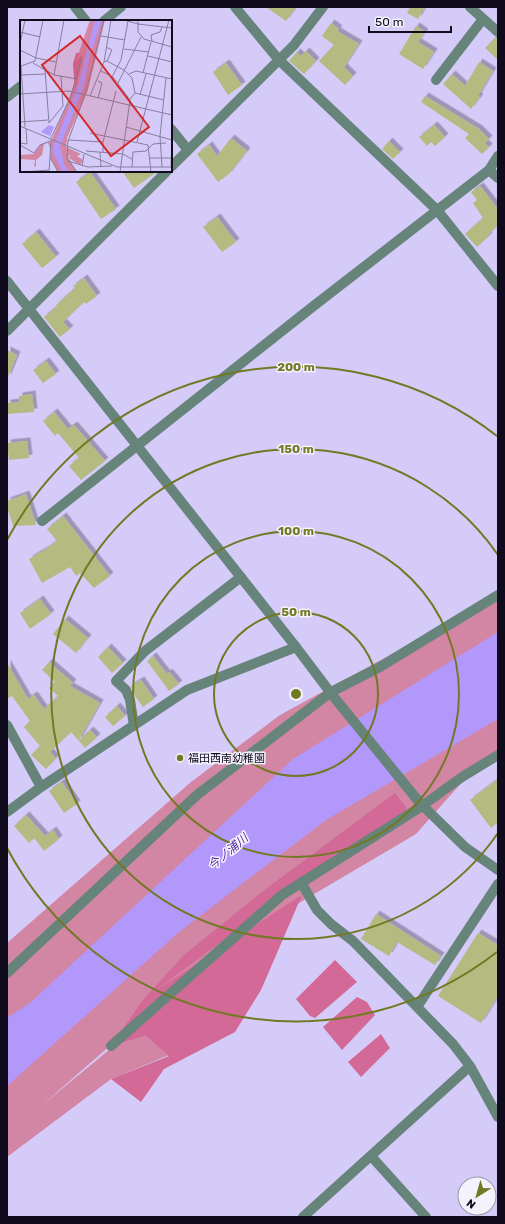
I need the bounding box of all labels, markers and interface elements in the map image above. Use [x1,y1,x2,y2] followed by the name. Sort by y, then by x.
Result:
[369,8,451,34] scale bar
[375,15,403,29] text: 50 m
[20,20,172,172] inset map
[277,360,315,374] text: 200 m
[278,442,314,456] text: 150 m
[278,524,314,538] text: 100 m
[281,605,311,619] text: 50 m
[289,687,303,701] centre of rings
[188,752,265,765] place label: 福田西南幼稚園
[175,753,185,763] marker: 福田西南幼稚園
[205,830,252,873] water label: 今ノ浦川
[457,1176,497,1216] north arrow
[464,1196,478,1211] text: N

